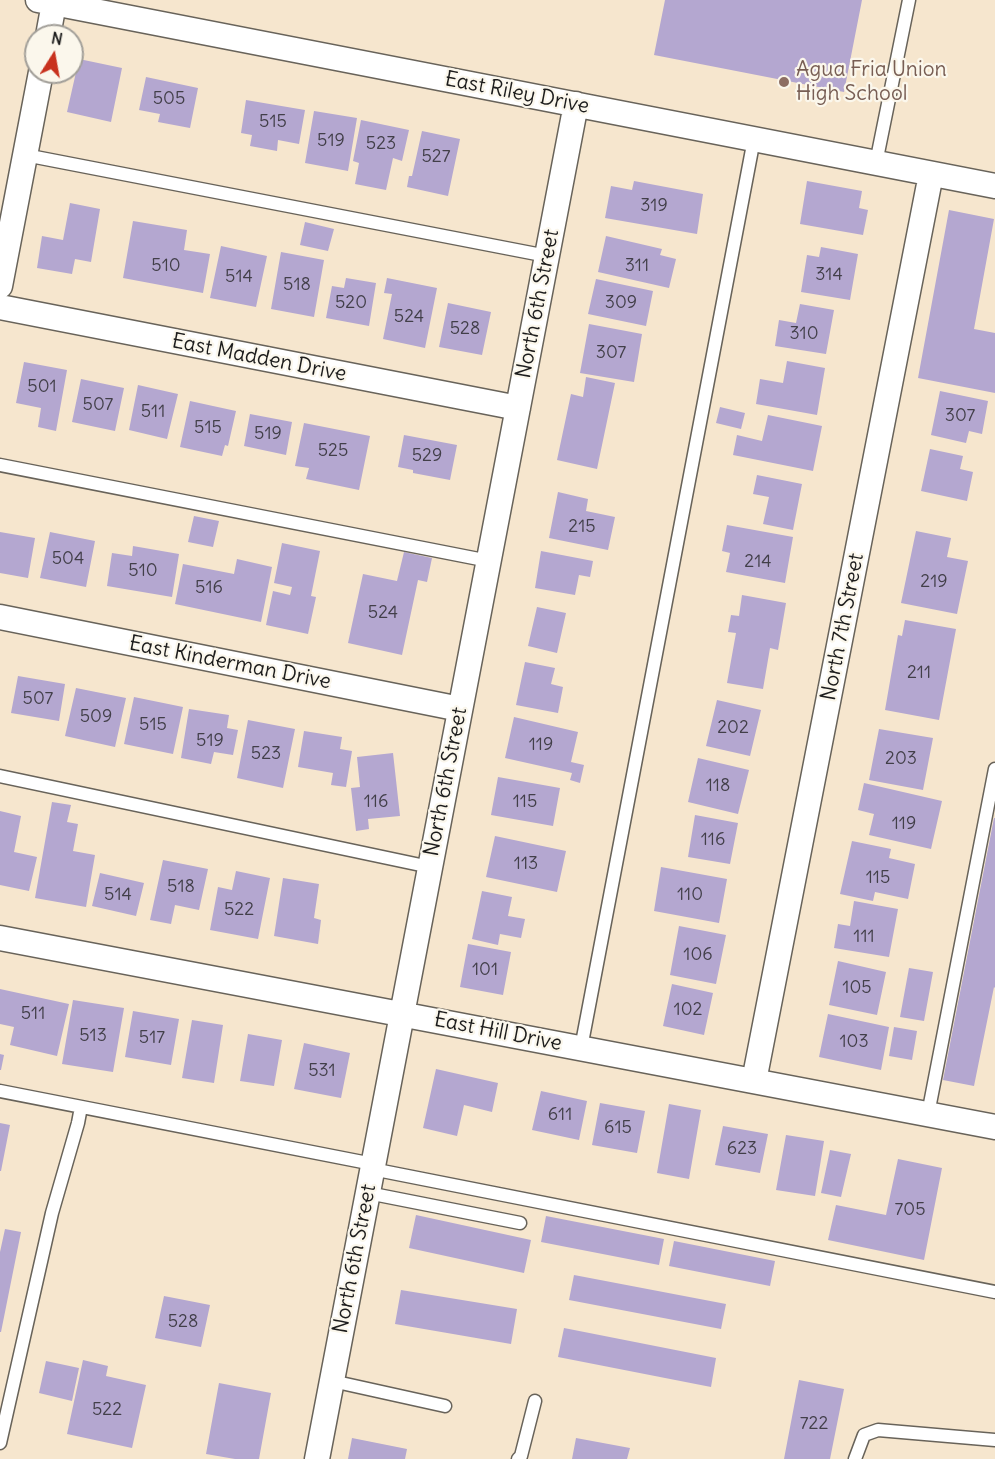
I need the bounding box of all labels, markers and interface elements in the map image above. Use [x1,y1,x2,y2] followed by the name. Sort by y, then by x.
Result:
[24,24,84,84] north arrow
[50,27,64,49] text: N
[796,57,947,107] place label: Agua Fria Union High School
[443,67,591,119] street label: East Riley Drive
[777,75,791,89] marker: Agua Fria Union High School
[153,88,185,110] house number: 505
[259,111,287,133] house number: 515
[317,130,345,152] house number: 519
[366,133,396,155] house number: 523
[421,146,451,168] house number: 527
[640,195,668,217] house number: 319
[511,227,565,381] street label: North 6th Street
[151,255,181,277] house number: 510
[625,255,649,277] house number: 311
[815,264,843,286] house number: 314
[225,266,253,288] house number: 514
[283,274,311,296] house number: 518
[335,292,367,314] house number: 520
[605,292,637,314] house number: 309
[394,306,424,328] house number: 524
[450,318,480,340] house number: 528
[789,323,819,345] house number: 310
[170,329,348,387] street label: East Madden Drive
[596,342,626,364] house number: 307
[27,376,57,398] house number: 501
[83,394,113,416] house number: 507
[141,401,165,423] house number: 511
[945,405,975,427] house number: 307
[194,417,222,439] house number: 515
[254,423,282,445] house number: 519
[318,440,348,462] house number: 525
[412,445,442,467] house number: 529
[568,516,596,538] house number: 215
[52,548,84,570] house number: 504
[744,551,772,573] house number: 214
[816,551,870,703] street label: North 7th Street
[128,560,158,582] house number: 510
[920,571,948,593] house number: 219
[195,577,223,599] house number: 516
[368,602,398,624] house number: 524
[127,631,333,695] street label: East Kinderman Drive
[907,662,931,684] house number: 211
[23,688,53,710] house number: 507
[419,705,473,859] street label: North 6th Street
[80,706,112,728] house number: 509
[139,714,167,736] house number: 515
[717,717,749,739] house number: 202
[196,730,224,752] house number: 519
[529,734,553,756] house number: 119
[251,743,281,765] house number: 523
[885,748,917,770] house number: 203
[706,775,730,797] house number: 118
[364,791,388,813] house number: 116
[513,791,537,813] house number: 115
[892,813,916,835] house number: 119
[701,829,725,851] house number: 116
[514,853,538,875] house number: 113
[866,867,890,889] house number: 115
[167,876,195,898] house number: 518
[104,884,132,906] house number: 514
[677,884,703,906] house number: 110
[224,899,254,921] house number: 522
[853,926,875,948] house number: 111
[683,944,713,966] house number: 106
[472,959,498,981] house number: 101
[842,977,872,999] house number: 105
[674,999,702,1021] house number: 102
[21,1003,45,1025] house number: 511
[432,1007,564,1057] street label: East Hill Drive
[79,1025,107,1047] house number: 513
[139,1027,165,1049] house number: 517
[839,1031,869,1053] house number: 103
[308,1060,336,1082] house number: 531
[548,1104,572,1126] house number: 611
[604,1117,632,1139] house number: 615
[727,1138,757,1160] house number: 623
[328,1182,382,1336] street label: North 6th Street
[894,1199,926,1221] house number: 705
[168,1311,198,1333] house number: 528
[92,1399,122,1421] house number: 522
[800,1413,828,1435] house number: 722

